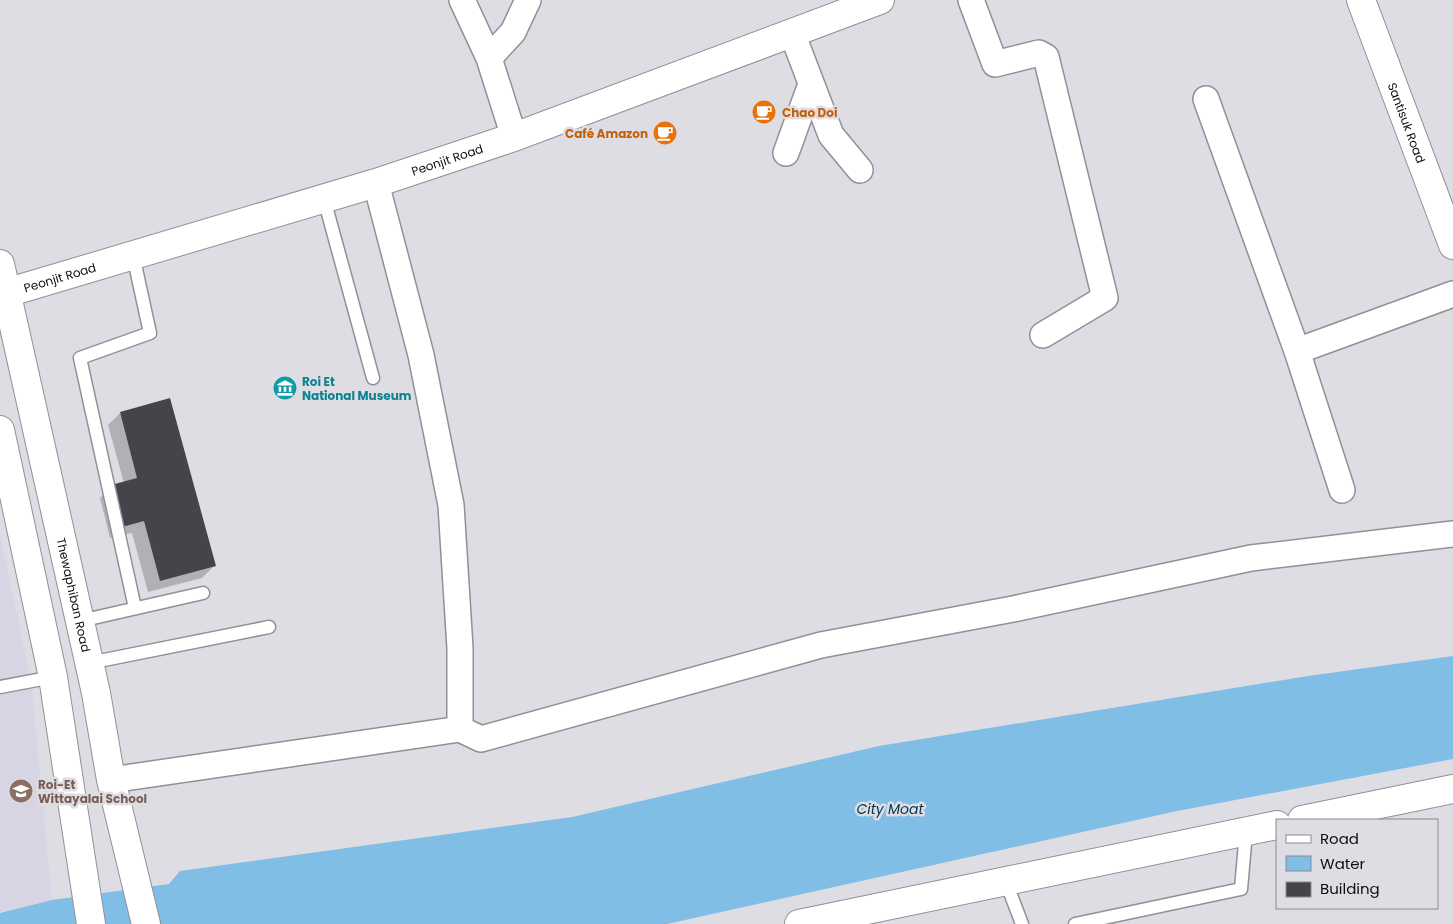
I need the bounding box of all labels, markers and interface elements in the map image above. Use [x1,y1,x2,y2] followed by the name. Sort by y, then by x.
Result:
[1384,80,1430,165] street label: Santisuk Road
[751,99,777,125] cafe icon: Chao Doi
[782,104,837,121] place label: Chao Doi
[652,120,678,146] cafe icon: Café Amazon
[565,125,648,142] place label: Café Amazon
[409,139,485,179] street label: Peonjit Road
[22,258,98,296] street label: Peonjit Road
[302,373,412,404] place label: Roi Et National Museum
[272,375,298,401] museum icon: Roi Et National Museum
[53,536,95,654] street label: Thewaphiban Road
[38,776,147,807] place label: Roi-Et Wittayalai School
[8,778,34,804] school or university icon: Roi-Et Wittayalai School
[857,799,924,819] water label: City Moat
[1276,819,1438,909] legend
[1320,828,1359,849] text: Road
[1320,853,1366,874] text: Water
[1320,878,1380,899] text: Building

